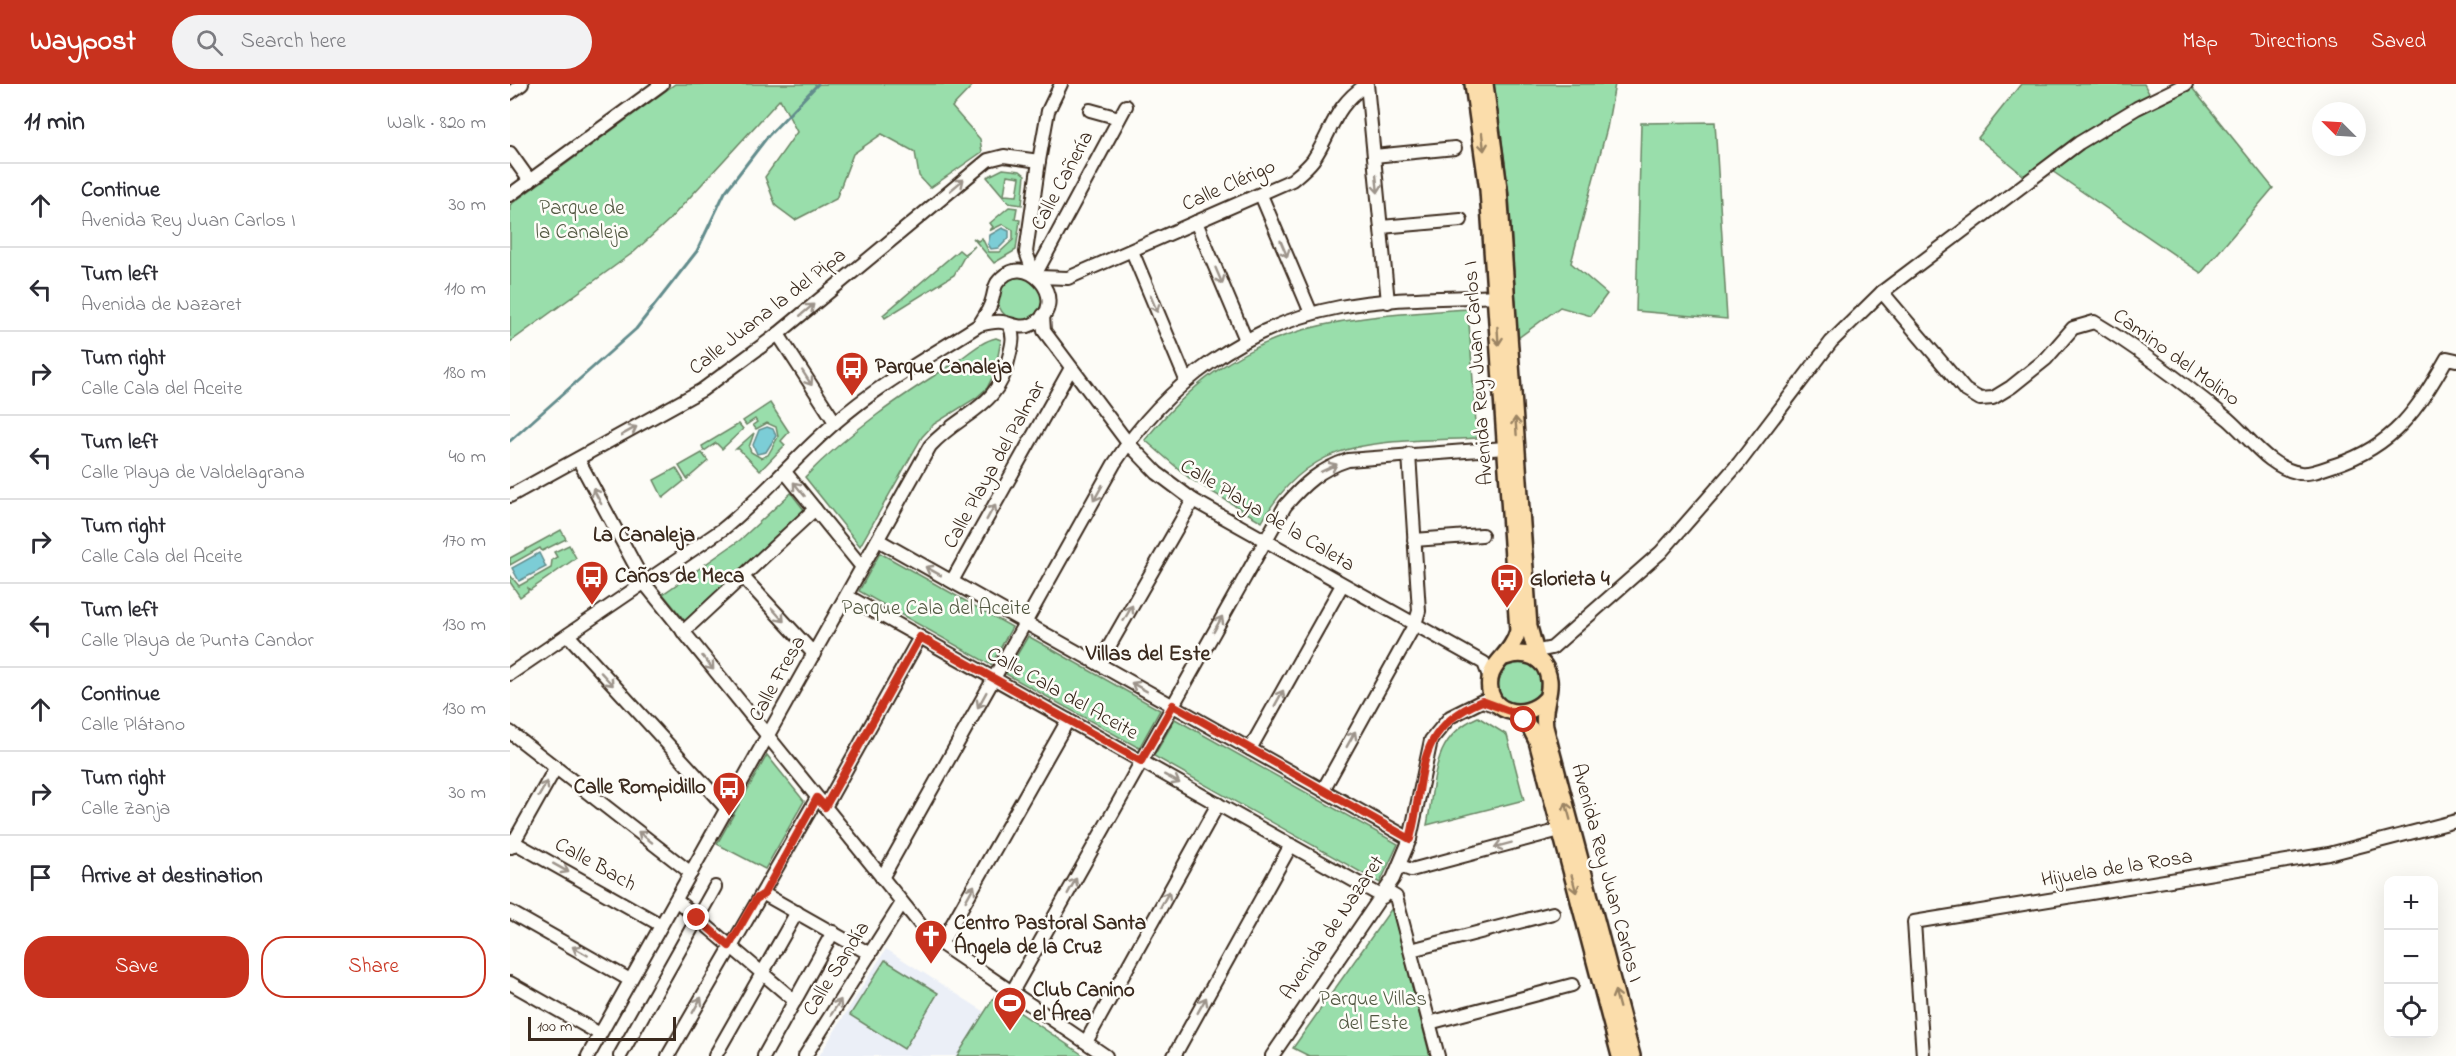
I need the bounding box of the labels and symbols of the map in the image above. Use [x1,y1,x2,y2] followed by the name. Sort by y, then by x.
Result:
[2312,102,2366,156] north arrow
[1024,126,1102,236] street label: Calle Cañería
[1477,131,1488,151] one-way arrow
[1177,152,1282,222] street label: Calle Clérigo
[1371,174,1382,194] one-way arrow
[949,178,964,192] one-way arrow
[535,194,629,248] park label: Parque de la Canaleja
[1279,239,1290,257] one-way arrow
[683,241,853,383] street label: Calle Juana la del Pipa
[1456,259,1504,486] street label: Avenida Rey Juan Carlos I
[1214,266,1225,285] one-way arrow
[1149,295,1160,313] one-way arrow
[2106,301,2246,415] street label: Camino del Molino
[799,303,814,317] one-way arrow
[1492,326,1503,346] one-way arrow
[834,350,870,397] bus stop icon: Parque Canaleja
[875,353,1012,383] place label: Parque Canaleja
[801,369,813,386] one-way arrow
[936,375,1056,556] street label: Calle Playa del Palmar
[1510,417,1521,437] one-way arrow
[620,424,637,436] one-way arrow
[1173,452,1360,582] street label: Calle Playa de la Caleta
[1319,461,1337,473] one-way arrow
[793,481,806,497] one-way arrow
[1092,484,1104,501] one-way arrow
[591,487,602,505] one-way arrow
[985,504,997,521] one-way arrow
[593,520,695,552] district label: La Canaleja
[574,559,610,606] bus stop icon: Caños de Meca
[615,562,744,592] place label: Caños de Meca
[1489,562,1525,609] bus stop icon: Glorieta 4
[925,565,942,577] one-way arrow
[1530,565,1610,595] place label: Glorieta 4
[842,594,1031,624] park label: Parque Cala del Aceite
[1122,605,1134,622] one-way arrow
[771,608,785,623] one-way arrow
[1213,616,1225,633] one-way arrow
[742,630,814,728] street label: Calle Fresa
[1085,639,1211,671] district label: Villas del Este
[981,640,1144,748] street label: Calle Cala del Aceite
[701,654,714,670] one-way arrow
[600,671,614,686] one-way arrow
[1131,681,1149,692] one-way arrow
[976,690,987,708] one-way arrow
[1273,690,1285,707] one-way arrow
[1510,706,1536,732] route start
[1346,730,1357,748] one-way arrow
[1560,760,1650,986] street label: Avenida Rey Juan Carlos I
[711,770,747,817] bus stop icon: Calle Rompidillo
[574,773,706,803] place label: Calle Rompidillo
[1164,773,1181,785] one-way arrow
[538,781,550,798] one-way arrow
[1561,802,1573,821] one-way arrow
[549,830,641,900] street label: Calle Bach
[637,830,653,843] one-way arrow
[1494,840,1513,852] one-way arrow
[2039,842,2195,896] street label: Hijuela de la Rosa
[1273,850,1393,1006] street label: Avenida de Nazaret
[552,863,569,875] one-way arrow
[1569,875,1581,894] one-way arrow
[1066,878,1078,895] one-way arrow
[964,885,976,902] one-way arrow
[1160,891,1172,908] one-way arrow
[683,904,709,930] route end
[954,909,1146,965] place label: Centro Pastoral Santa Ángela de la Cruz
[796,916,878,1022] street label: Calle Sandía
[913,918,949,965] church icon: Centro Pastoral Santa Ángela de la Cruz
[571,945,588,957] one-way arrow
[1033,976,1135,1030] place label: Club Canino el Área
[992,985,1028,1032] sports icon: Club Canino el Área
[1319,985,1427,1039] park label: Parque Villas del Este
[1611,990,1623,1009] one-way arrow
[691,997,703,1014] one-way arrow
[1196,997,1208,1014] one-way arrow
[831,999,843,1016] one-way arrow
[528,1014,676,1042] scale bar

